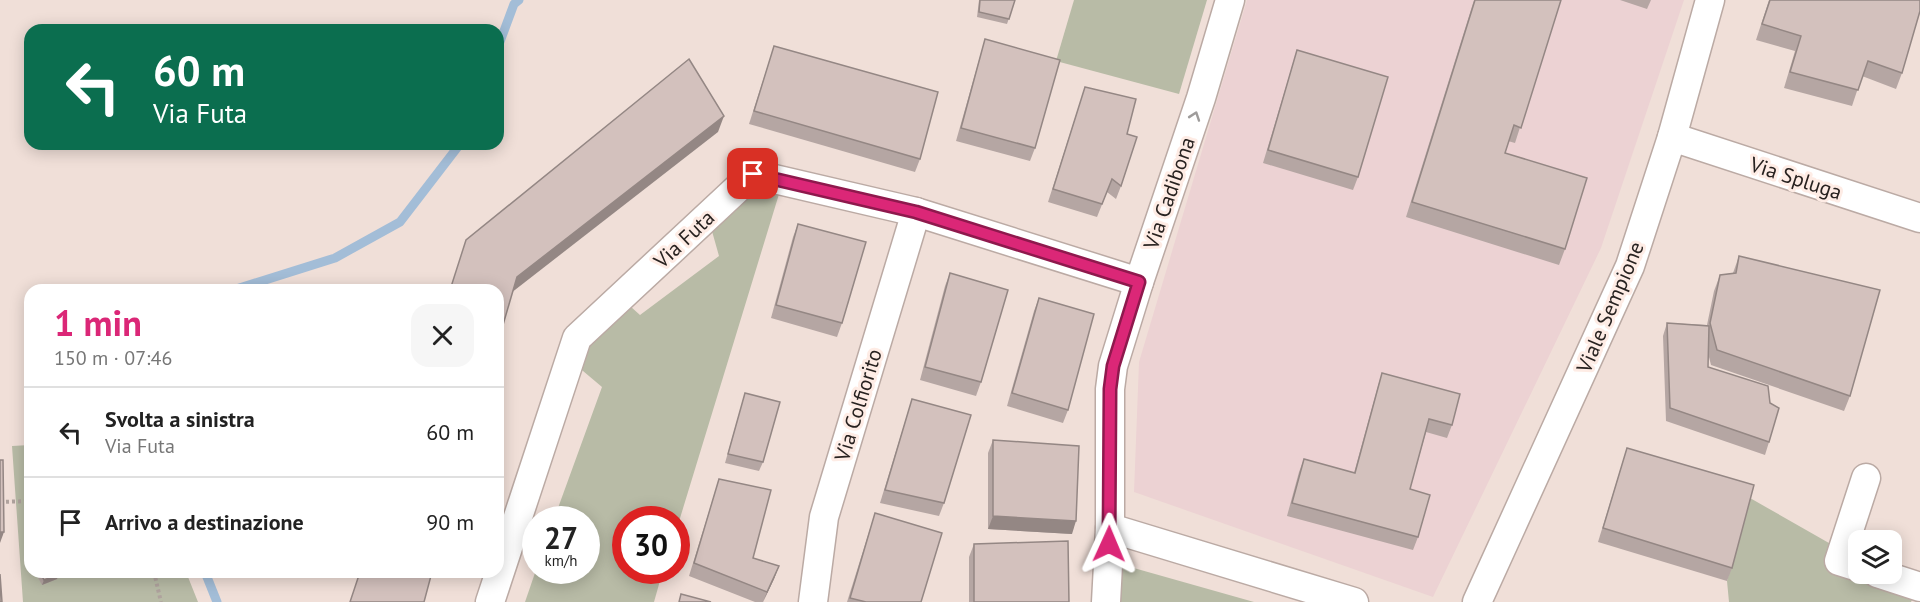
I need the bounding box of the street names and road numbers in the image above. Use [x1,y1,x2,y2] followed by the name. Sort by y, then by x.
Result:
[1137,133,1201,254] street label: Via Cadibona
[1746,150,1845,206] street label: Via Spluga
[647,204,720,275] street label: Via Futa
[1570,237,1650,377] street label: Viale Sempione
[828,346,888,465] street label: Via Colfiorito

